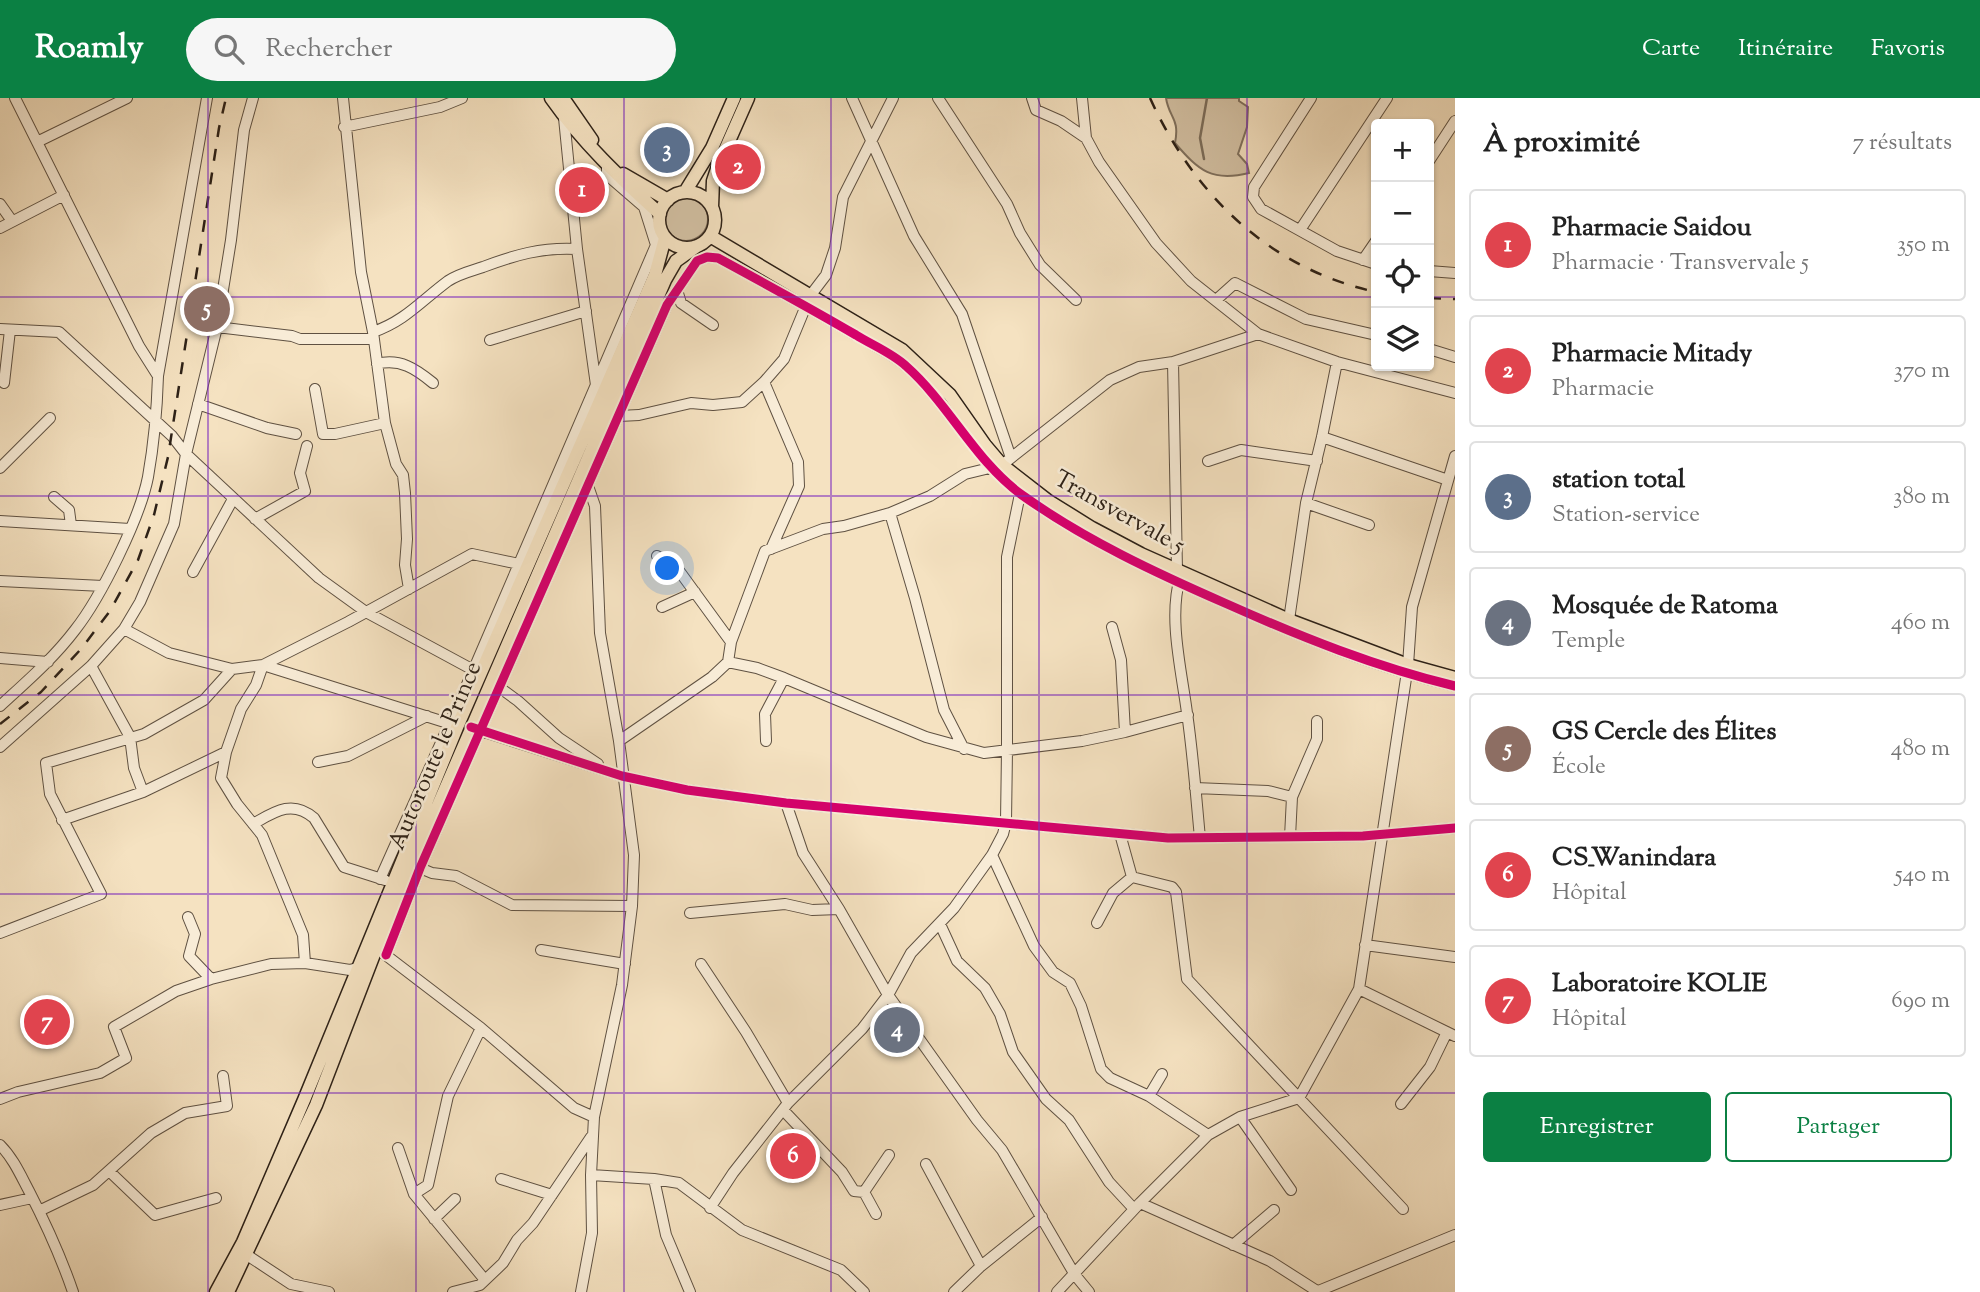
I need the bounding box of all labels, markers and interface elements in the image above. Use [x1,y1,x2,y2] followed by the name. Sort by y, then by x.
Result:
[186,18,676,81] search box
[35,25,144,73] text: Roamly
[210,30,248,68] icon: search
[266,31,393,68] text: Rechercher
[1642,32,1700,66] text: Carte
[1738,32,1833,66] text: Itinéraire
[1871,32,1945,66] text: Favoris
[1371,119,1434,371] map controls
[1371,119,1434,182] button: +
[1483,122,1640,165] text: À proximité
[644,124,690,176] pin: 3
[1853,127,1952,160] text: 7 résultats
[715,141,761,193] pin: 2
[559,164,605,216] pin: 1
[1371,182,1434,245] button: −
[1552,210,1751,247] text: Pharmacie Saidou
[1504,229,1512,262] text: 1
[1897,229,1950,262] text: 350 m
[1371,245,1434,308] button: locate
[1552,247,1809,280] text: Pharmacie · Transvervale 5
[184,283,230,335] pin: 5
[1371,308,1434,371] button: layers
[1552,336,1752,373] text: Pharmacie Mitady
[1503,355,1513,388] text: 2
[1894,355,1950,388] text: 370 m
[1552,373,1654,406] text: Pharmacie
[1552,462,1685,499] text: station total
[1047,463,1191,563] street label: Transvervale 5
[1503,481,1513,514] text: 3
[1893,481,1950,514] text: 380 m
[1552,499,1700,532] text: Station-service
[650,551,684,585] your location
[1552,588,1778,625] text: Mosquée de Ratoma
[1502,607,1514,640] text: 4
[1891,607,1950,640] text: 460 m
[1552,625,1625,658] text: Temple
[381,656,491,856] street label: Autoroute le Prince
[1552,714,1776,751] text: GS Cercle des Élites
[1504,733,1512,766] text: 5
[1891,733,1950,766] text: 480 m
[1552,751,1606,784] text: École
[1552,840,1716,877] text: CS_Wanindara
[1502,859,1514,892] text: 6
[1895,859,1950,892] text: 540 m
[1552,877,1627,910] text: Hôpital
[1552,966,1767,1003] text: Laboratoire KOLIE
[1502,985,1514,1018] text: 7
[1891,985,1950,1018] text: 690 m
[24,996,70,1048] pin: 7
[1552,1003,1627,1036] text: Hôpital
[874,1004,920,1056] pin: 4
[1483,1092,1711,1162] button: Enregistrer
[1725,1092,1952,1162] button: Partager
[770,1130,816,1182] pin: 6

